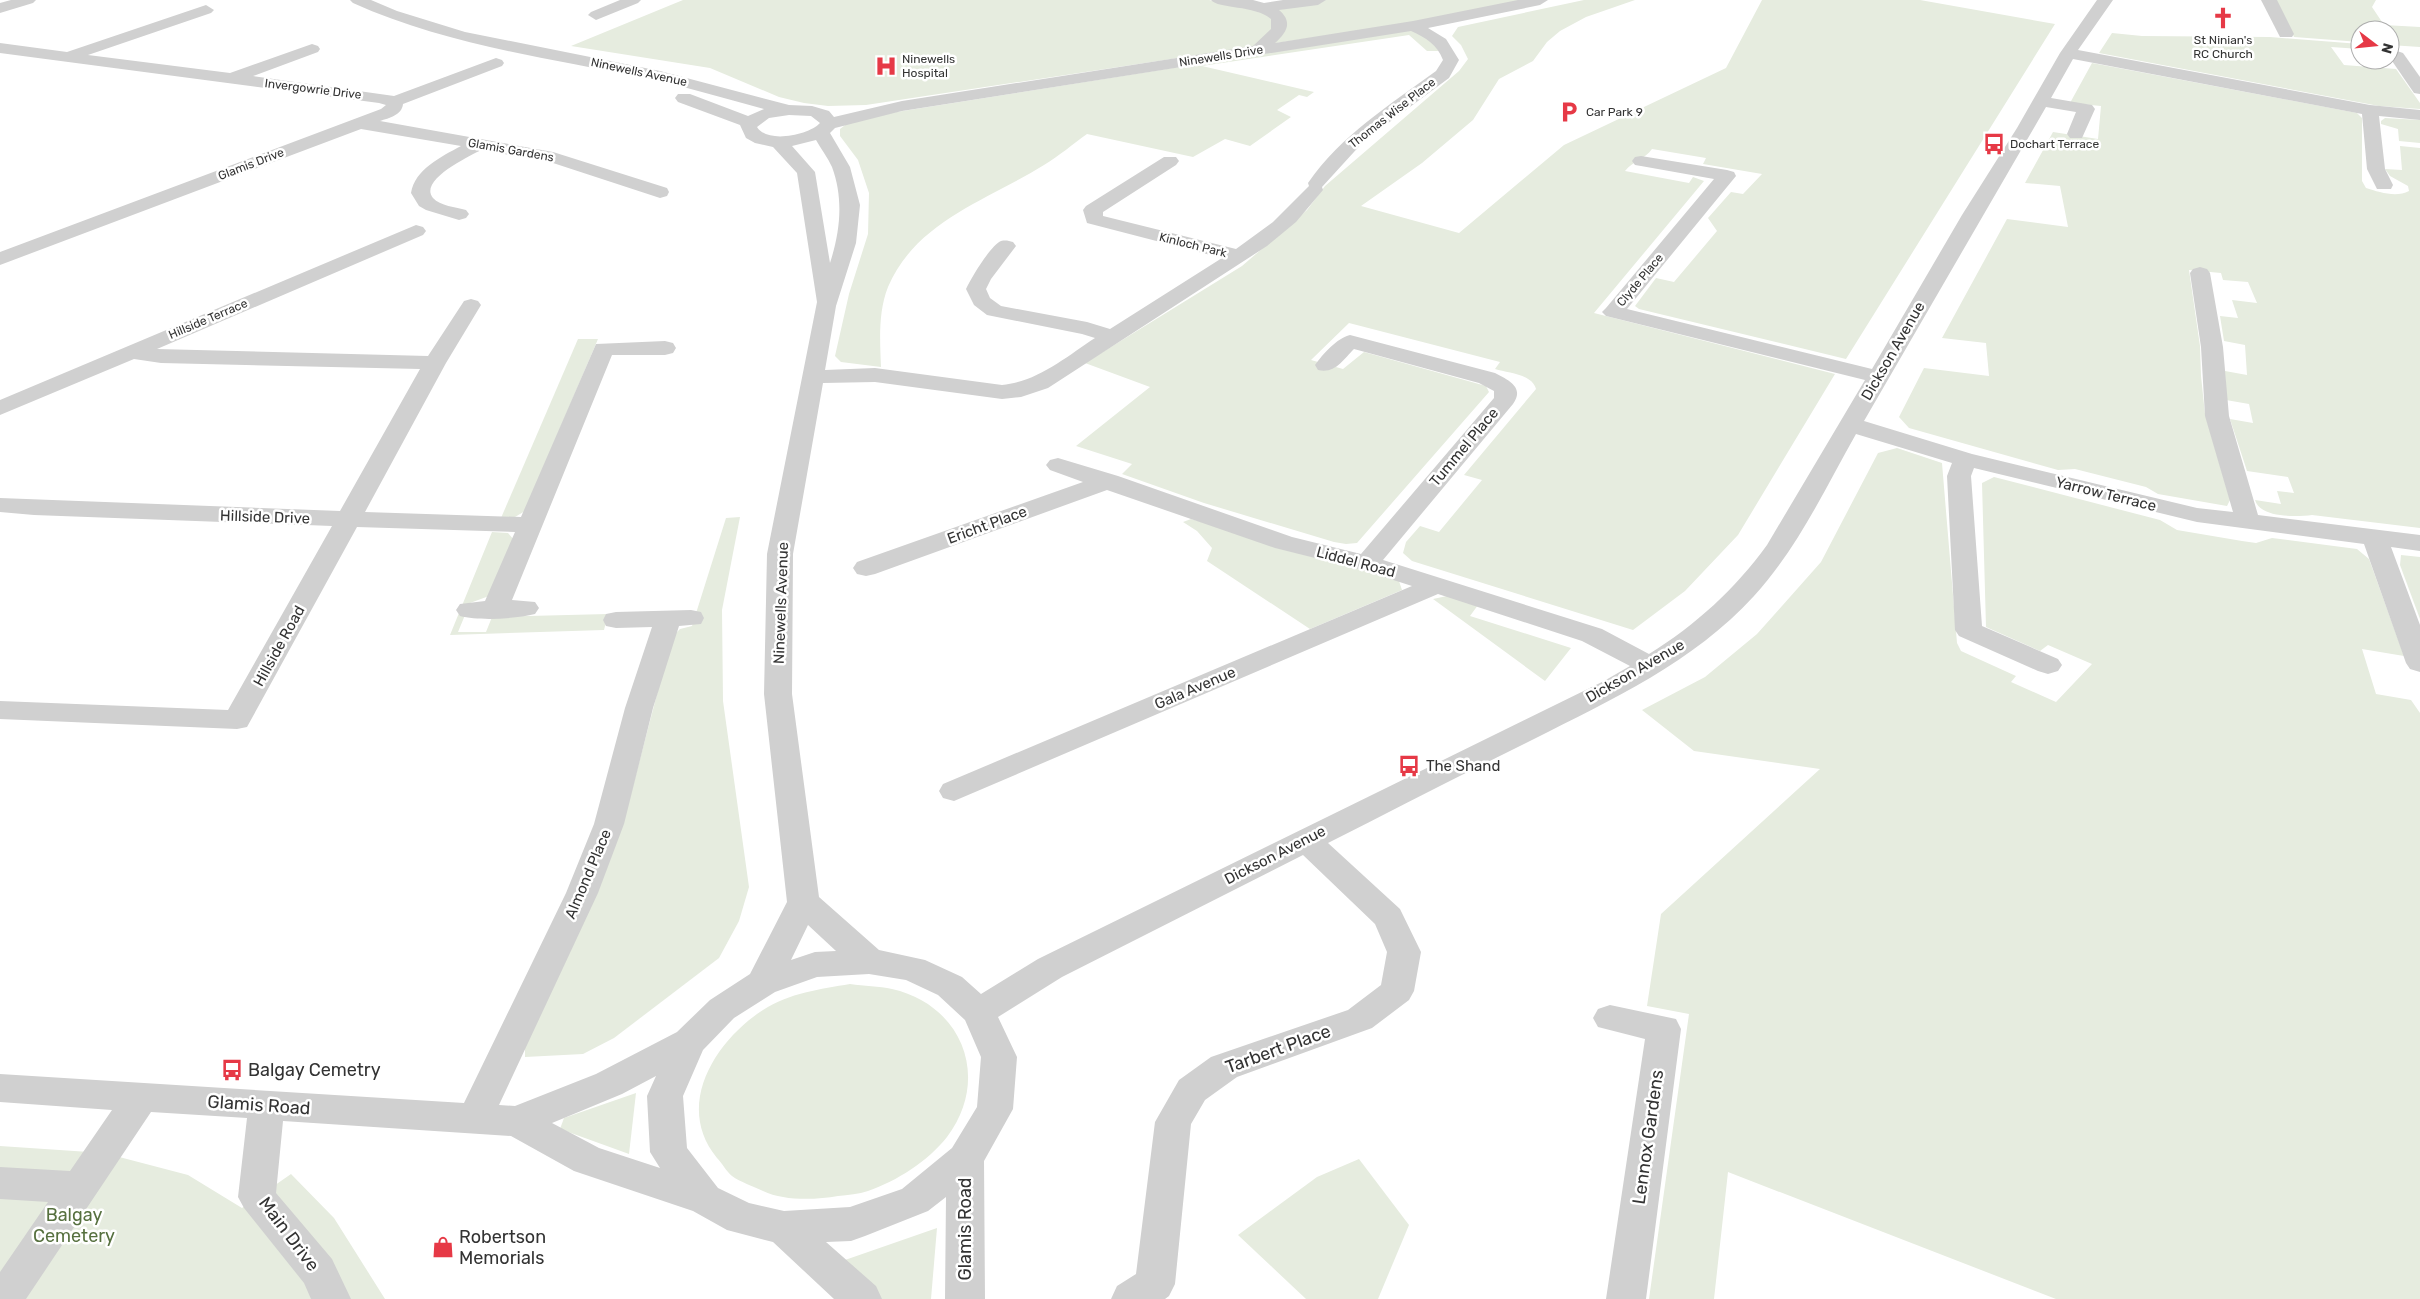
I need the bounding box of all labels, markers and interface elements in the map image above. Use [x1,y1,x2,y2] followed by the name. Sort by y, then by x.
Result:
[2210,5,2236,31] church icon: St Ninian's RC Church
[2350,20,2400,70] north arrow
[2193,33,2253,61] place label: St Ninian's RC Church
[2377,41,2397,56] text: N
[1178,42,1264,70] street label: Ninewells Drive
[902,52,955,80] place label: Ninewells Hospital
[873,53,899,79] hospital icon: Ninewells Hospital
[590,55,689,89] street label: Ninewells Avenue
[1346,75,1438,151] street label: Thomas Wise Place
[264,76,362,102] street label: Invergowrie Drive
[1556,99,1582,125] parking icon: Car Park 9
[1586,105,1643,119] place label: Car Park 9
[1981,131,2007,157] bus stop icon: Dochart Terrace
[467,136,555,164] street label: Glamis Gardens
[2010,137,2099,151] place label: Dochart Terrace
[216,145,286,183] street label: Glamis Drive
[1158,230,1229,260] street label: Kinloch Park
[1614,251,1666,309] street label: Clyde Place
[166,296,250,342] street label: Hillside Terrace
[1857,298,1929,404] street label: Dickson Avenue
[1426,404,1502,490] street label: Tummel Place
[2054,473,2158,515] street label: Yarrow Terrace
[945,502,1029,548] street label: Ericht Place
[220,506,310,528] street label: Hillside Drive
[770,542,792,664] street label: Ninewells Avenue
[1314,543,1398,581] street label: Liddel Road
[249,603,309,689] street label: Hillside Road
[1582,635,1688,707] street label: Dickson Avenue
[1152,663,1238,713] street label: Gala Avenue
[1396,753,1422,779] bus stop icon: The Shand
[1426,757,1500,775] place label: The Shand
[1221,822,1329,888] street label: Dickson Avenue
[561,826,615,922] street label: Almond Place
[1222,1020,1334,1078] street label: Tarbert Place
[219,1057,245,1083] bus stop icon: Balgay Cemetry
[248,1059,381,1081] place label: Balgay Cemetry
[1628,1068,1668,1206] street label: Lennox Gardens
[207,1090,311,1120] street label: Glamis Road
[954,1177,976,1281] street label: Glamis Road
[254,1193,324,1275] street label: Main Drive
[33,1204,115,1247] park label: Balgay Cemetery
[459,1226,546,1269] place label: Robertson Memorials
[430,1234,456,1260] shop icon: Robertson Memorials

